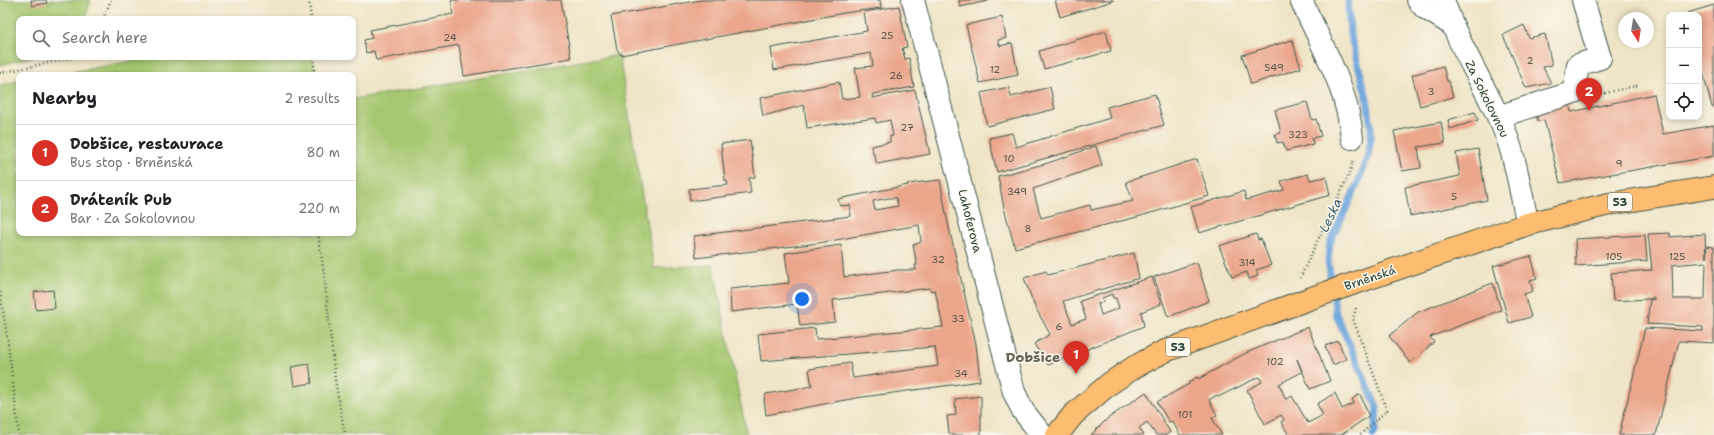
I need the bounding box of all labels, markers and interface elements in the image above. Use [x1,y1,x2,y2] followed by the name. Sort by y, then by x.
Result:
[1618,12,1654,48] north arrow
[1666,12,1702,120] map controls
[1666,12,1702,48] button: +
[16,16,356,60] search box
[30,27,52,49] icon: search
[62,28,148,48] text: Search here
[881,29,893,42] house number: 25
[443,31,457,44] house number: 24
[1666,48,1702,84] button: −
[1527,54,1534,67] house number: 2
[1461,58,1513,140] street label: Za Sokolovnou
[1264,61,1284,74] house number: 549
[990,63,1000,76] house number: 12
[889,69,903,82] house number: 26
[1576,78,1602,111] pin: 2
[1666,84,1702,120] button: locate
[1428,85,1435,98] house number: 3
[32,87,97,109] text: Nearby
[284,90,340,107] text: 2 results
[900,121,914,134] house number: 27
[1288,128,1308,141] house number: 323
[70,134,223,154] text: Dobšice, restaurace
[42,144,48,161] text: 1
[306,144,340,161] text: 80 m
[1004,152,1014,165] house number: 10
[70,154,193,171] text: Bus stop · Brněnská
[1616,157,1623,170] house number: 9
[1007,185,1027,198] house number: 349
[954,188,986,255] street label: Lahoferova
[70,190,172,210] text: Dráteník Pub
[1451,190,1457,203] house number: 5
[1608,193,1632,211] road number: 53
[1315,195,1346,235] water label: Leska
[40,200,50,217] text: 2
[298,200,340,217] text: 220 m
[70,210,195,227] text: Bar · Za Sokolovnou
[1025,222,1032,235] house number: 8
[1606,250,1622,263] house number: 105
[1669,250,1685,263] house number: 125
[931,253,945,266] house number: 32
[1238,256,1256,269] house number: 314
[1342,262,1398,294] street label: Brněnská
[792,289,812,309] your location
[951,312,965,325] house number: 33
[1056,320,1063,333] house number: 6
[1166,338,1190,356] road number: 53
[1063,341,1089,374] pin: 1
[1006,348,1060,366] district label: Dobšice
[1266,355,1284,368] house number: 102
[954,367,968,380] house number: 34
[1178,408,1192,421] house number: 101

